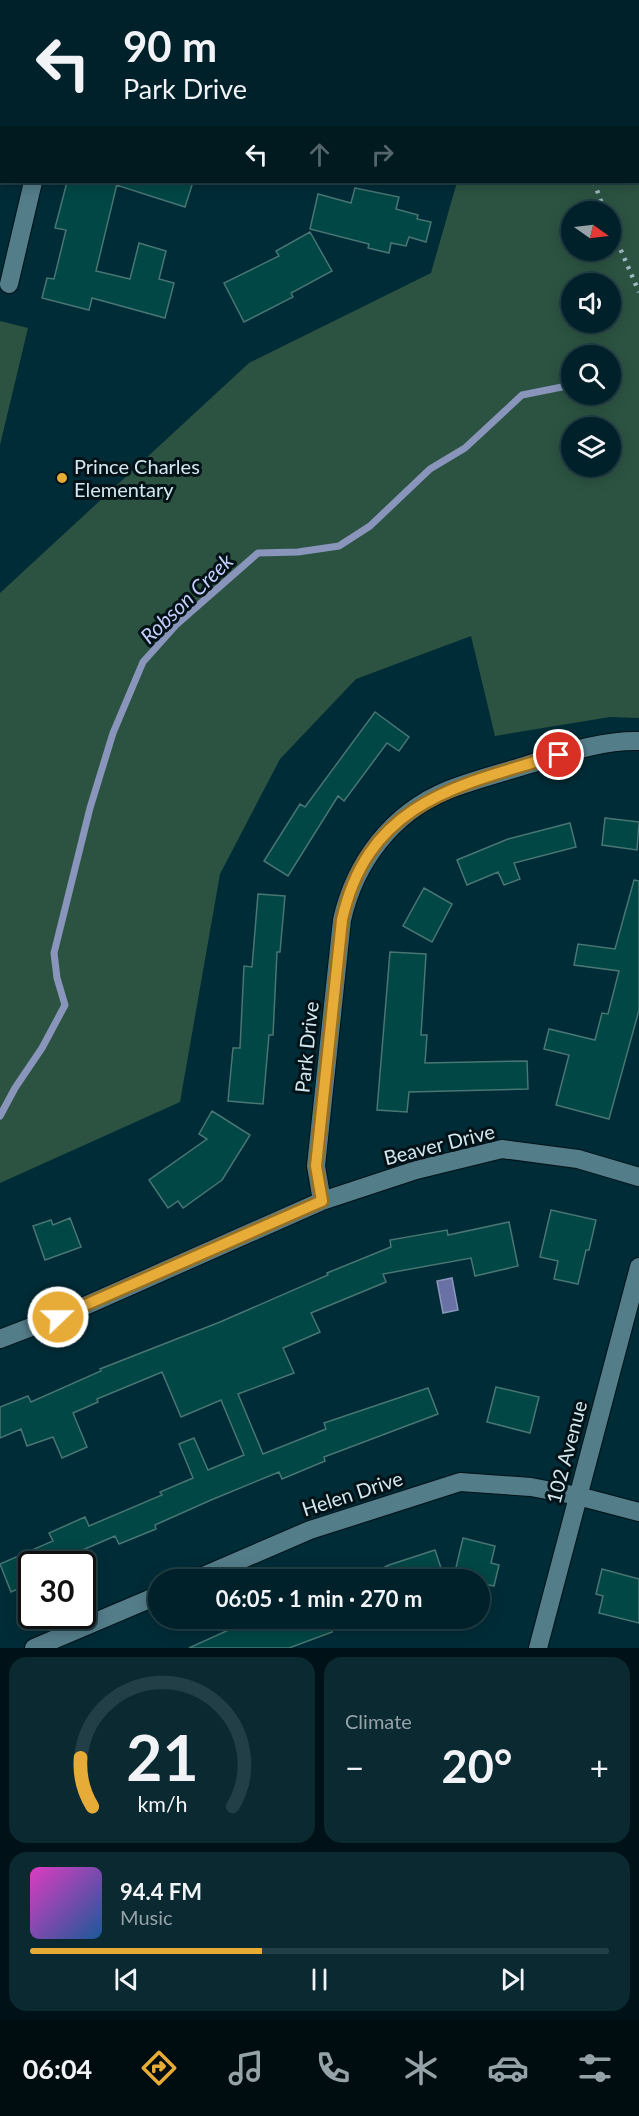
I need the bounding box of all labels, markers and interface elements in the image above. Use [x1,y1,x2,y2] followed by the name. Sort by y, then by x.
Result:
[123,21,217,71] text: 90 m
[24,24,102,102] icon: left
[123,72,247,105] text: Park Drive
[240,138,273,171] icon: left
[303,138,336,171] icon: ahead
[366,138,399,171] icon: right
[561,201,621,261] north arrow
[561,201,621,477] map controls
[561,273,621,333] button: sound
[561,345,621,405] button: search
[561,417,621,477] button: layers
[74,454,200,501] place label: Prince Charles Elementary
[55,471,69,485] marker: Prince Charles Elementary
[135,547,238,648] water label: Robson Creek
[533,729,584,780] pin
[542,738,575,771] icon: arrive
[289,1000,323,1094] street label: Park Drive
[381,1119,497,1169] street label: Beaver Drive
[26,1285,90,1349] position arrow
[541,1398,591,1506] street label: 102 Avenue
[298,1465,406,1521] street label: Helen Drive
[18,1551,96,1629] speed limit sign: 30
[216,1585,422,1612] text: 06:05 · 1 min · 270 m
[345,1709,412,1733] text: Climate
[126,1719,198,1794] text: 21
[442,1739,512,1793] text: 20°
[345,1747,364,1787] text: −
[590,1747,609,1787] text: +
[137,1791,187,1817] text: km/h
[120,1878,202,1905] text: 94.4 FM
[120,1905,173,1929] text: Music
[110,1963,143,1996] icon: previous
[303,1963,336,1996] icon: pause
[496,1963,529,1996] icon: next
[138,2047,180,2089] icon: directions
[225,2047,267,2089] icon: music
[312,2047,354,2089] icon: phone
[400,2047,442,2089] icon: climate
[487,2047,529,2089] icon: car
[574,2047,616,2089] icon: filters
[23,2052,92,2085] text: 06:04

